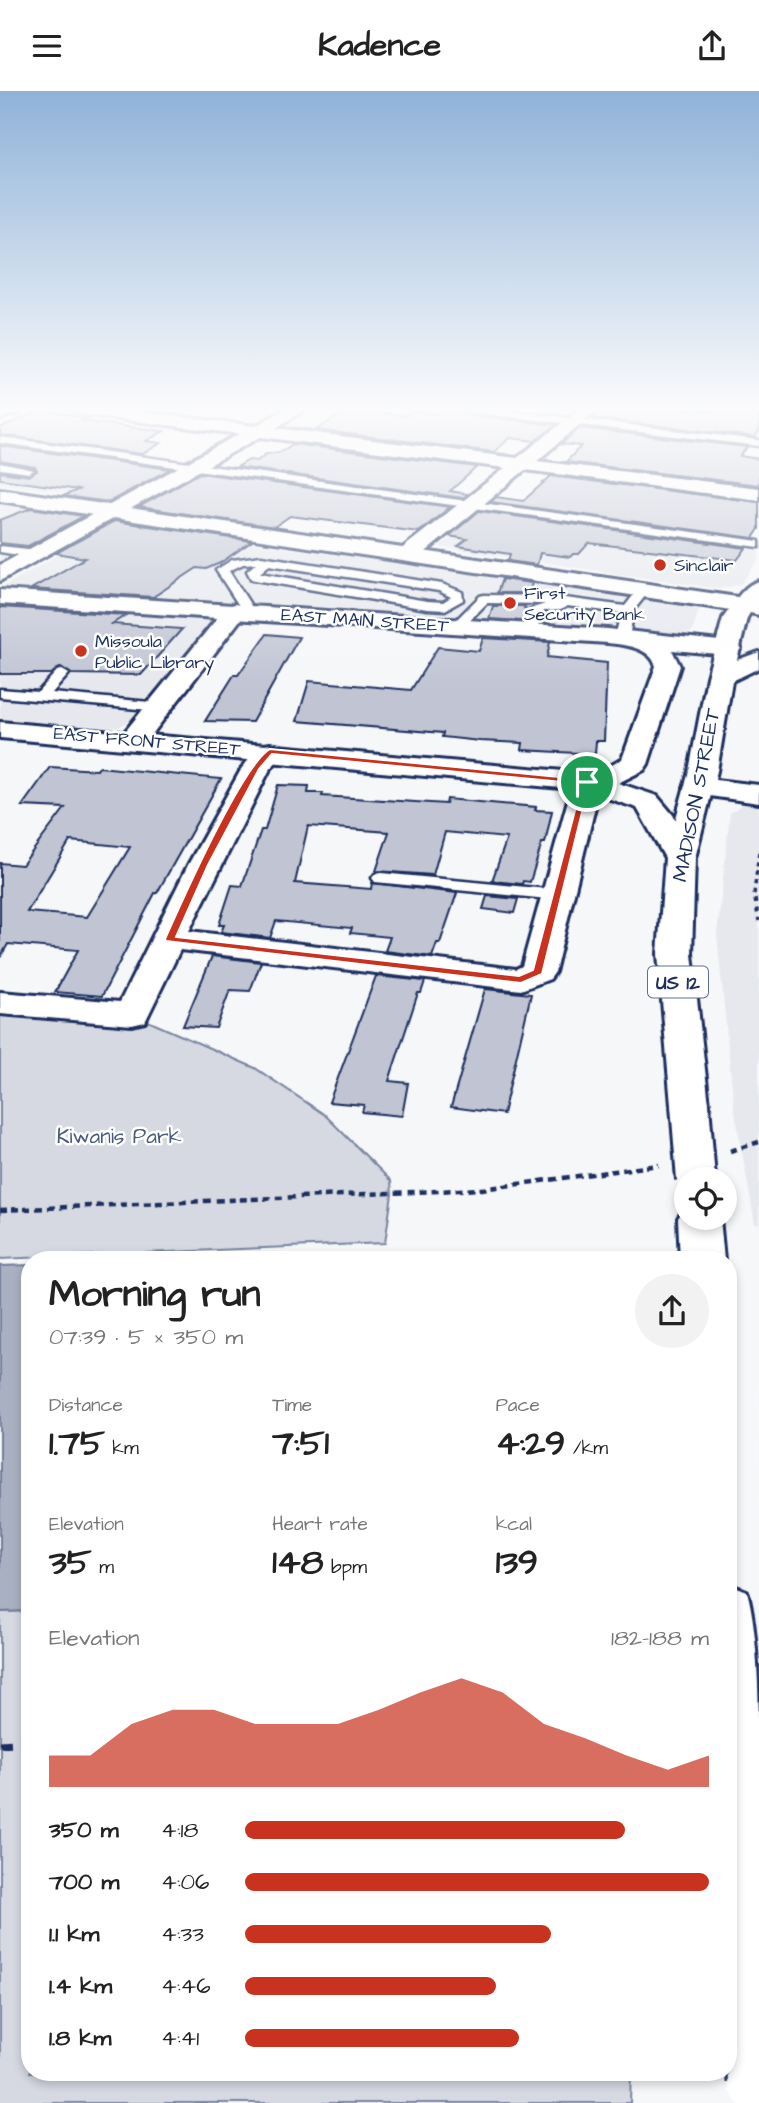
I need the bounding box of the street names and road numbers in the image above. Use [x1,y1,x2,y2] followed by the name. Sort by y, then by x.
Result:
[280,602,450,639] street label: EAST MAIN STREET
[665,705,728,884] street label: MADISON STREET
[53,721,242,762] street label: EAST FRONT STREET
[648,967,708,997] road number: US 12

